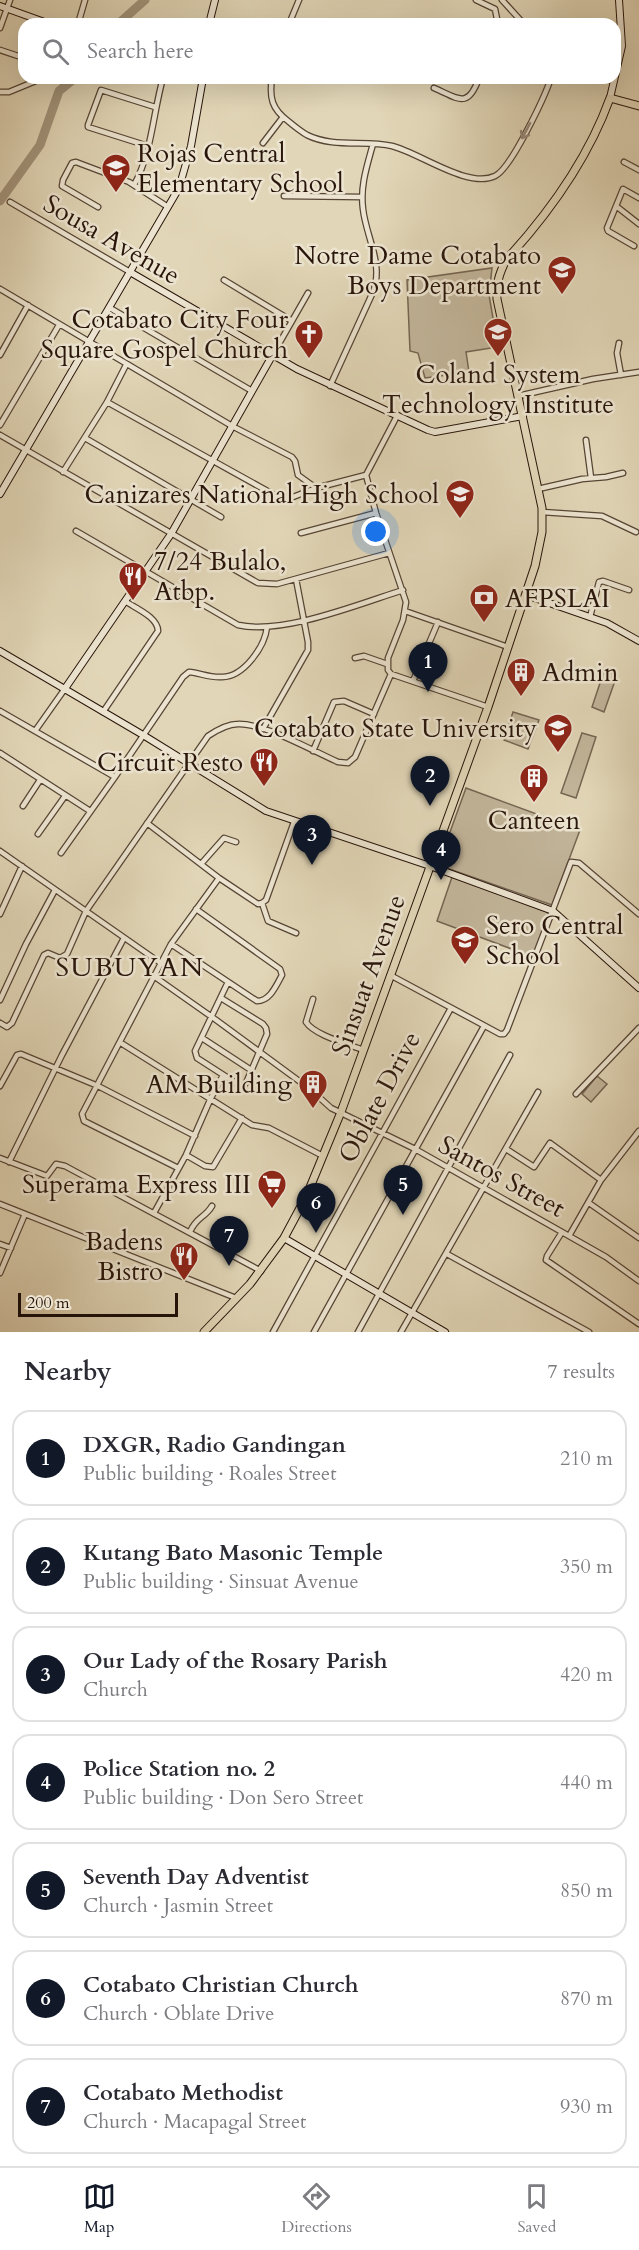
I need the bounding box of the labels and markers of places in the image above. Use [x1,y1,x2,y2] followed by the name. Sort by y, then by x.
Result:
[137,136,344,201] place label: Rojas Central Elementary School
[100,152,132,194] school or university icon: Rojas Central Elementary School
[294,238,541,303] place label: Notre Dame Cotabato Boys Department
[546,254,578,296] school or university icon: Notre Dame Cotabato Boys Department
[41,302,289,367] place label: Cotabato City Four Square Gospel Church
[482,316,514,358] school or university icon: Coland System Technology Institute
[293,318,325,360] church icon: Cotabato City Four Square Gospel Church
[382,357,614,422] place label: Coland System Technology Institute
[85,477,439,512] place label: Canizares National High School
[444,478,476,520] school or university icon: Canizares National High School
[154,544,286,609] place label: 7/24 Bulalo, Atbp.
[117,560,149,602] restaurant icon: 7/24 Bulalo, Atbp.
[505,581,610,616] place label: AFPSLAI
[468,582,500,624] bank icon: AFPSLAI
[408,642,448,692] pin: 1
[542,655,619,690] place label: Admin
[505,656,537,698] building icon: Admin
[254,711,537,746] place label: Cotabato State University
[542,712,574,754] school or university icon: Cotabato State University
[97,745,243,780] place label: Circuit Resto
[248,746,280,788] restaurant icon: Circuit Resto
[410,756,450,806] pin: 2
[518,762,550,804] building icon: Canteen
[488,803,580,838] place label: Canteen
[292,816,332,865] pin: 3
[422,830,460,880] pin: 4
[486,908,624,973] place label: Sero Central School
[449,924,481,966] school or university icon: Sero Central School
[146,1067,292,1102] place label: AM Building
[297,1068,329,1110] building icon: AM Building
[384,1166,422,1215] pin: 5
[22,1167,251,1202] place label: Superama Express III
[256,1168,288,1210] supermarket icon: Superama Express III
[296,1184,336,1233] pin: 6
[210,1216,248,1266] pin: 7
[85,1224,163,1289] place label: Badens Bistro
[168,1240,200,1282] restaurant icon: Badens Bistro

